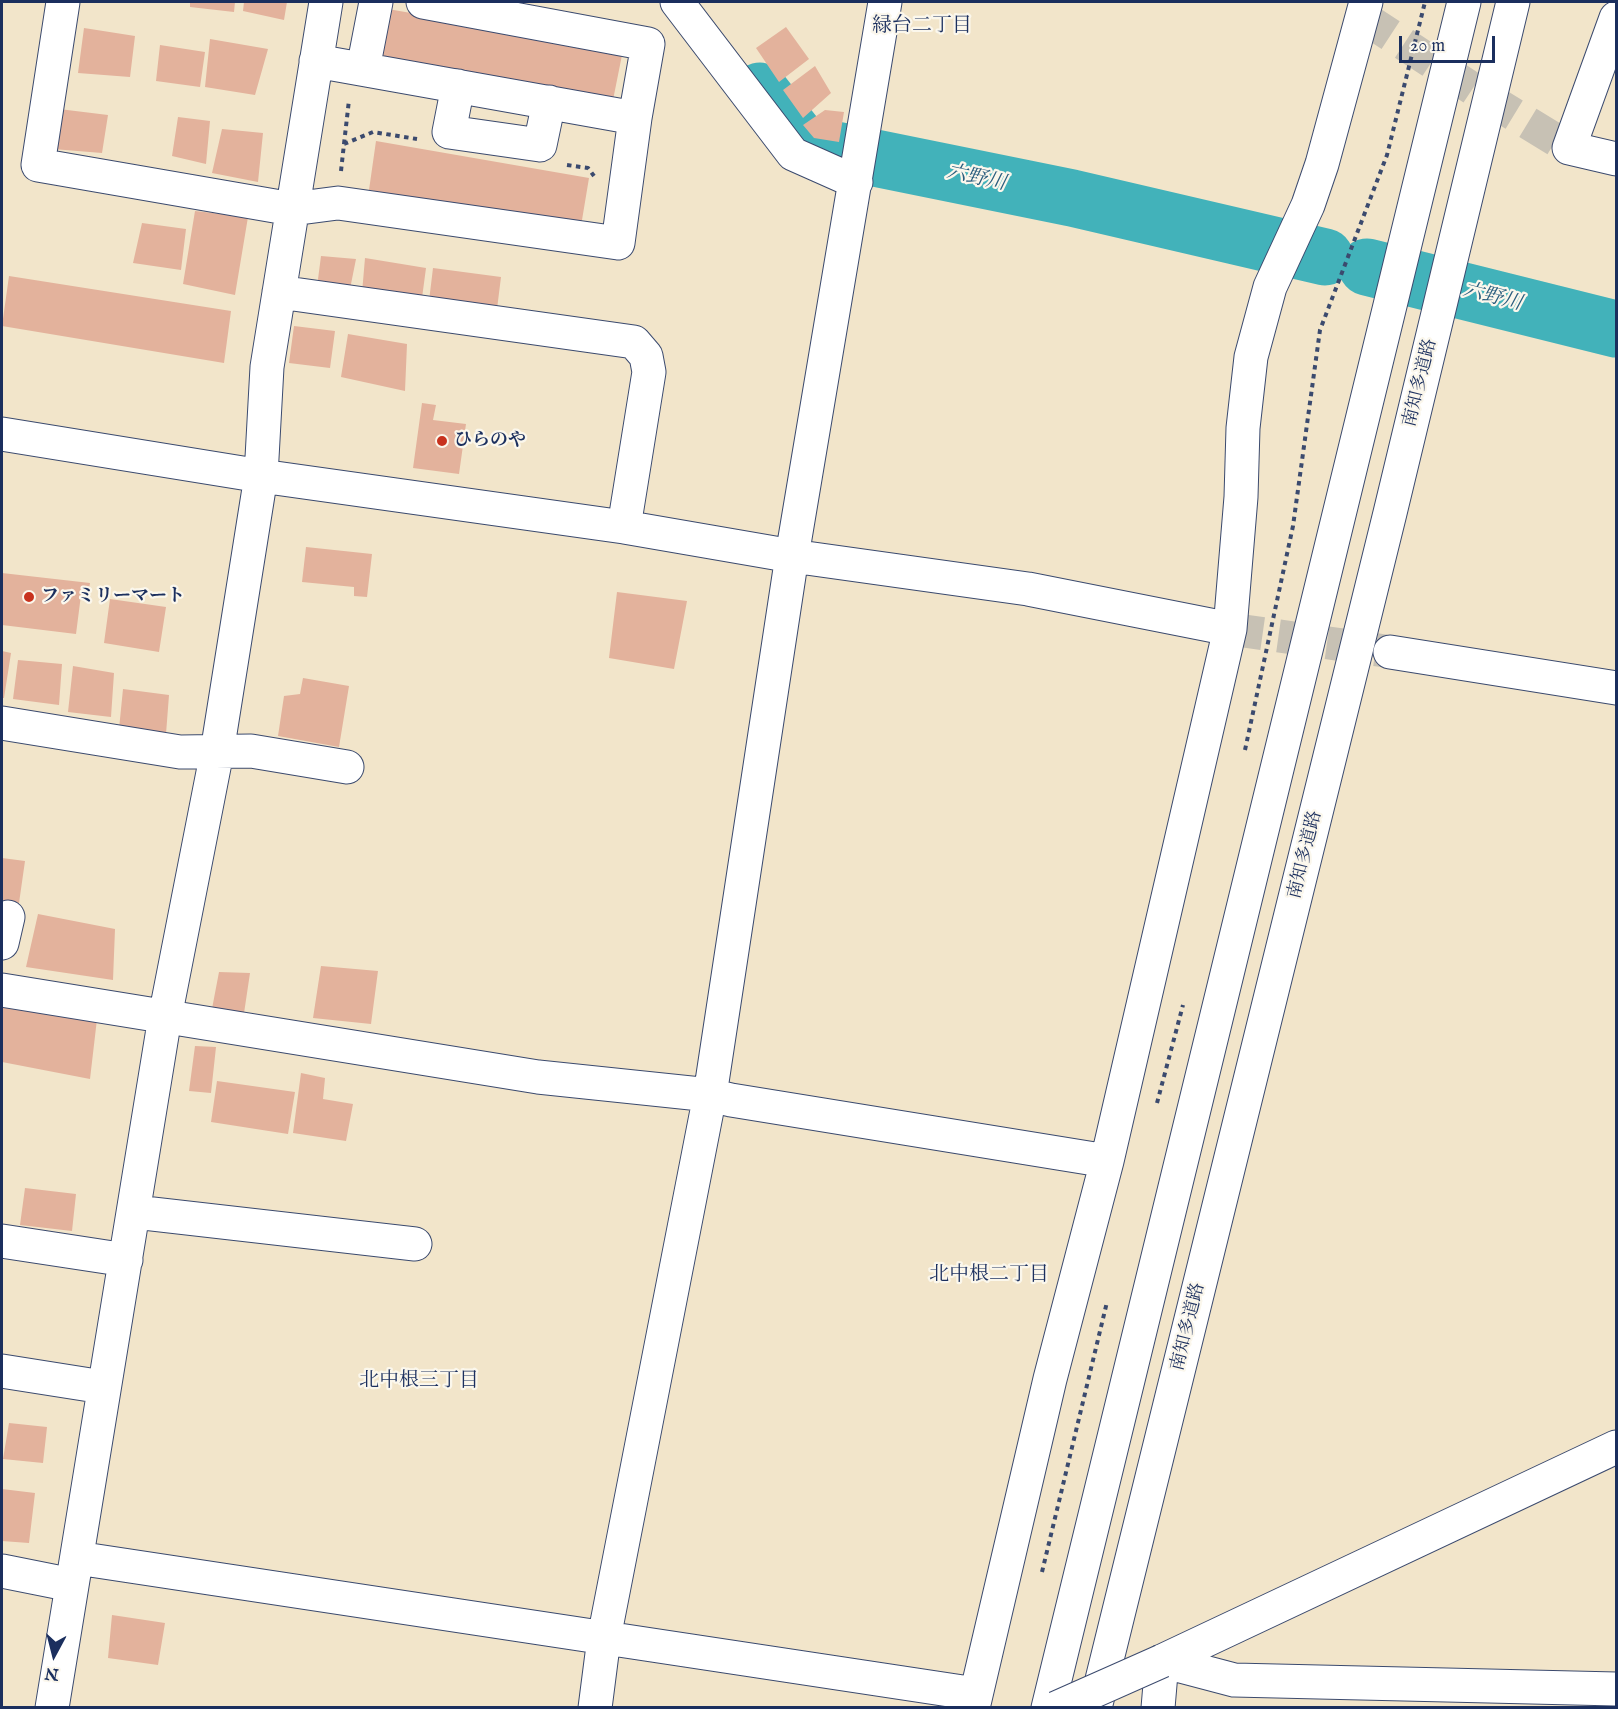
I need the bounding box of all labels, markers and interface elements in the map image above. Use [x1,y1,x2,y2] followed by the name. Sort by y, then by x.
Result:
[872,15,972,39] district label: 緑台二丁目
[1402,24,1498,62] scale bar
[1410,35,1445,58] text: 20 m
[944,161,1008,197] water label: 六野川
[1460,279,1524,317] water label: 六野川
[1400,337,1442,429] street label: 南知多道路
[454,430,526,452] place label: ひらのや
[435,434,449,448] marker: ひらのや
[41,586,185,608] place label: ファミリーマート
[22,590,36,604] marker: ファミリーマート
[1285,809,1327,901] street label: 南知多道路
[929,1264,1049,1288] district label: 北中根二丁目
[1168,1281,1210,1373] street label: 南知多道路
[359,1370,479,1394] district label: 北中根三丁目
[24,1625,84,1685] north arrow
[44,1662,60,1684] text: N

